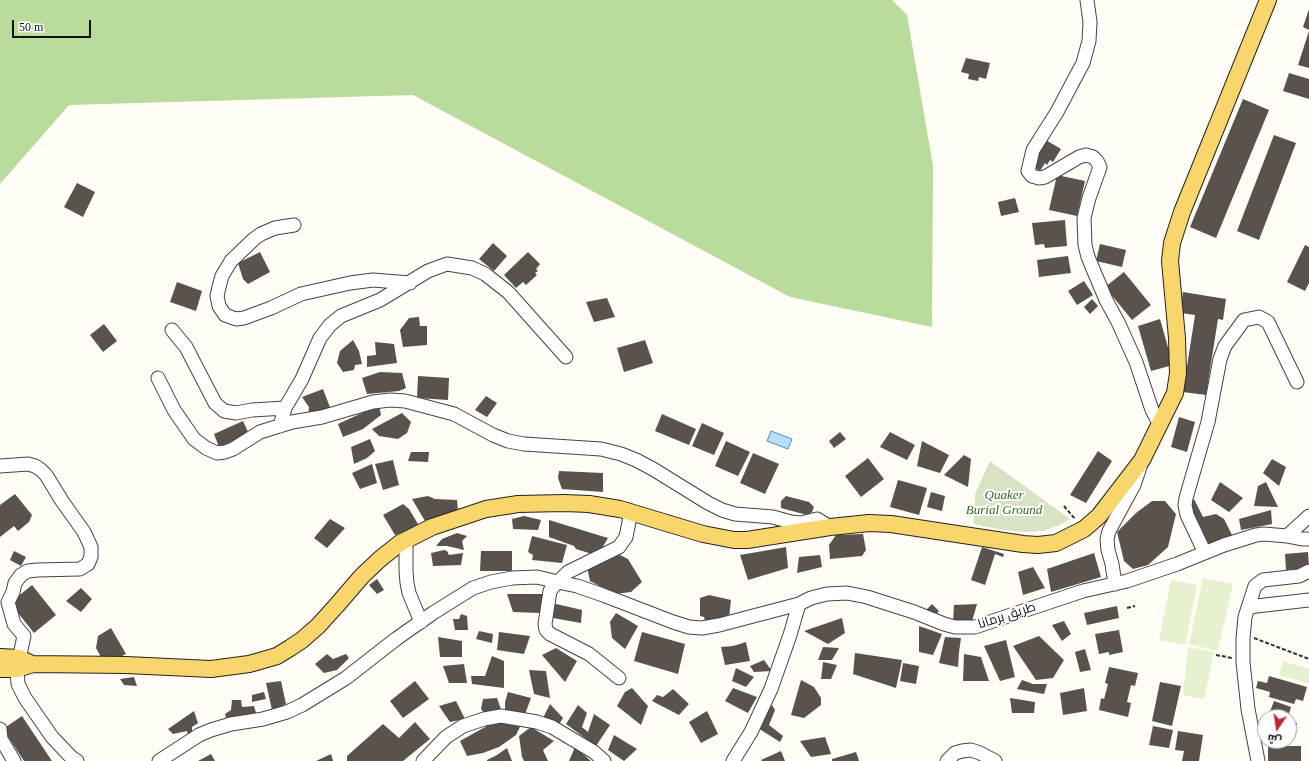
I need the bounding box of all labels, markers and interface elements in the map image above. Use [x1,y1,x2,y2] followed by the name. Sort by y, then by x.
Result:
[14,12,93,38] scale bar
[19,20,43,34] text: 50 m
[966,488,1042,519] park label: Quaker Burial Ground
[976,599,1038,633] street label: طريق برمانا
[1257,709,1297,749] north arrow
[1266,732,1283,747] text: ش

